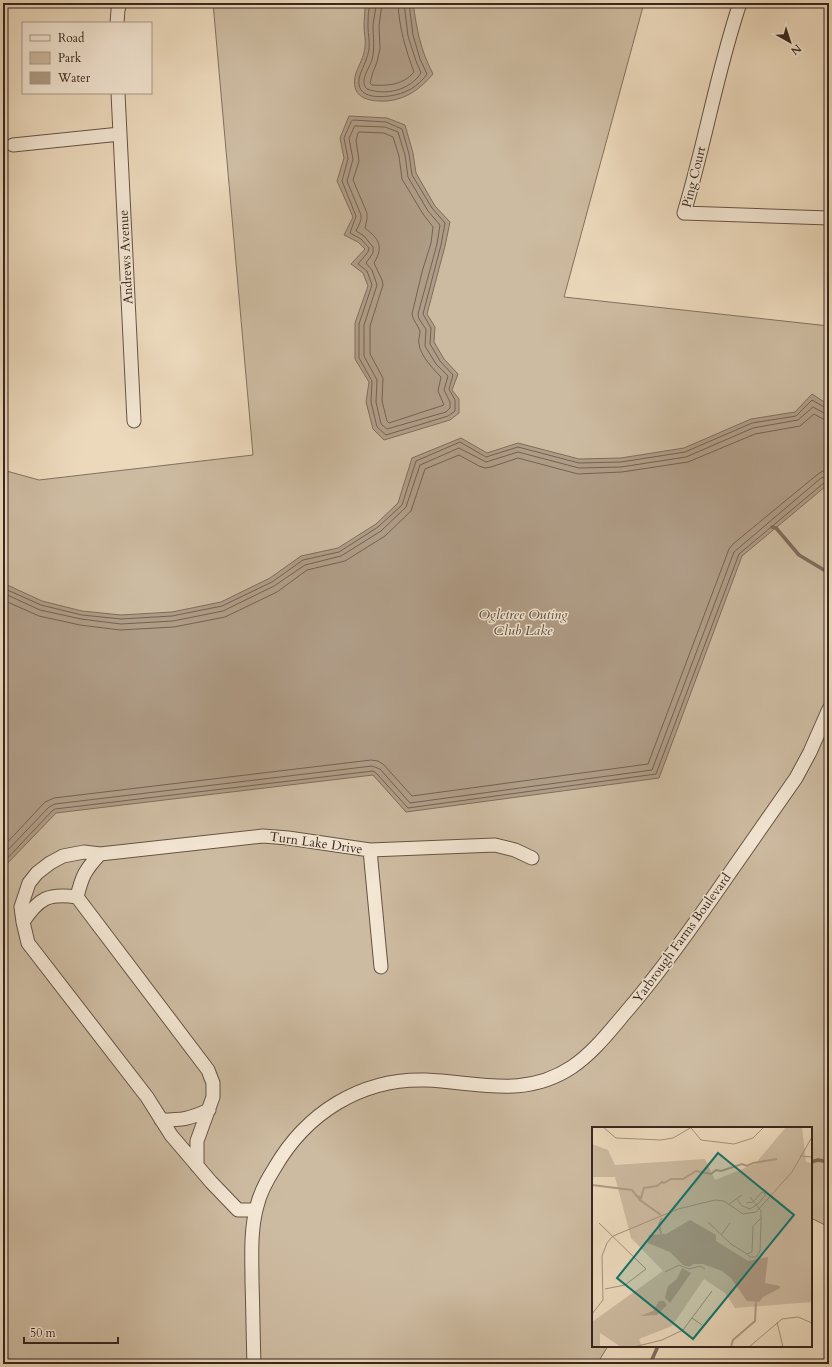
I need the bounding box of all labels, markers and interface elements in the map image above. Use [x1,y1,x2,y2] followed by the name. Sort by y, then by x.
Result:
[22,22,152,94] legend
[770,22,810,62] north arrow
[58,30,85,46] text: Road
[787,41,804,59] text: N
[58,50,82,66] text: Park
[57,70,91,86] text: Water
[678,145,710,209] street label: Ping Court
[115,209,137,305] street label: Andrews Avenue
[479,605,568,640] water label: Ogletree Outing Club Lake
[268,828,364,858] street label: Turn Lake Drive
[629,869,735,1007] street label: Yarbrough Farms Boulevard
[592,1127,812,1347] inset map
[24,1319,118,1345] scale bar
[30,1325,57,1341] text: 50 m

